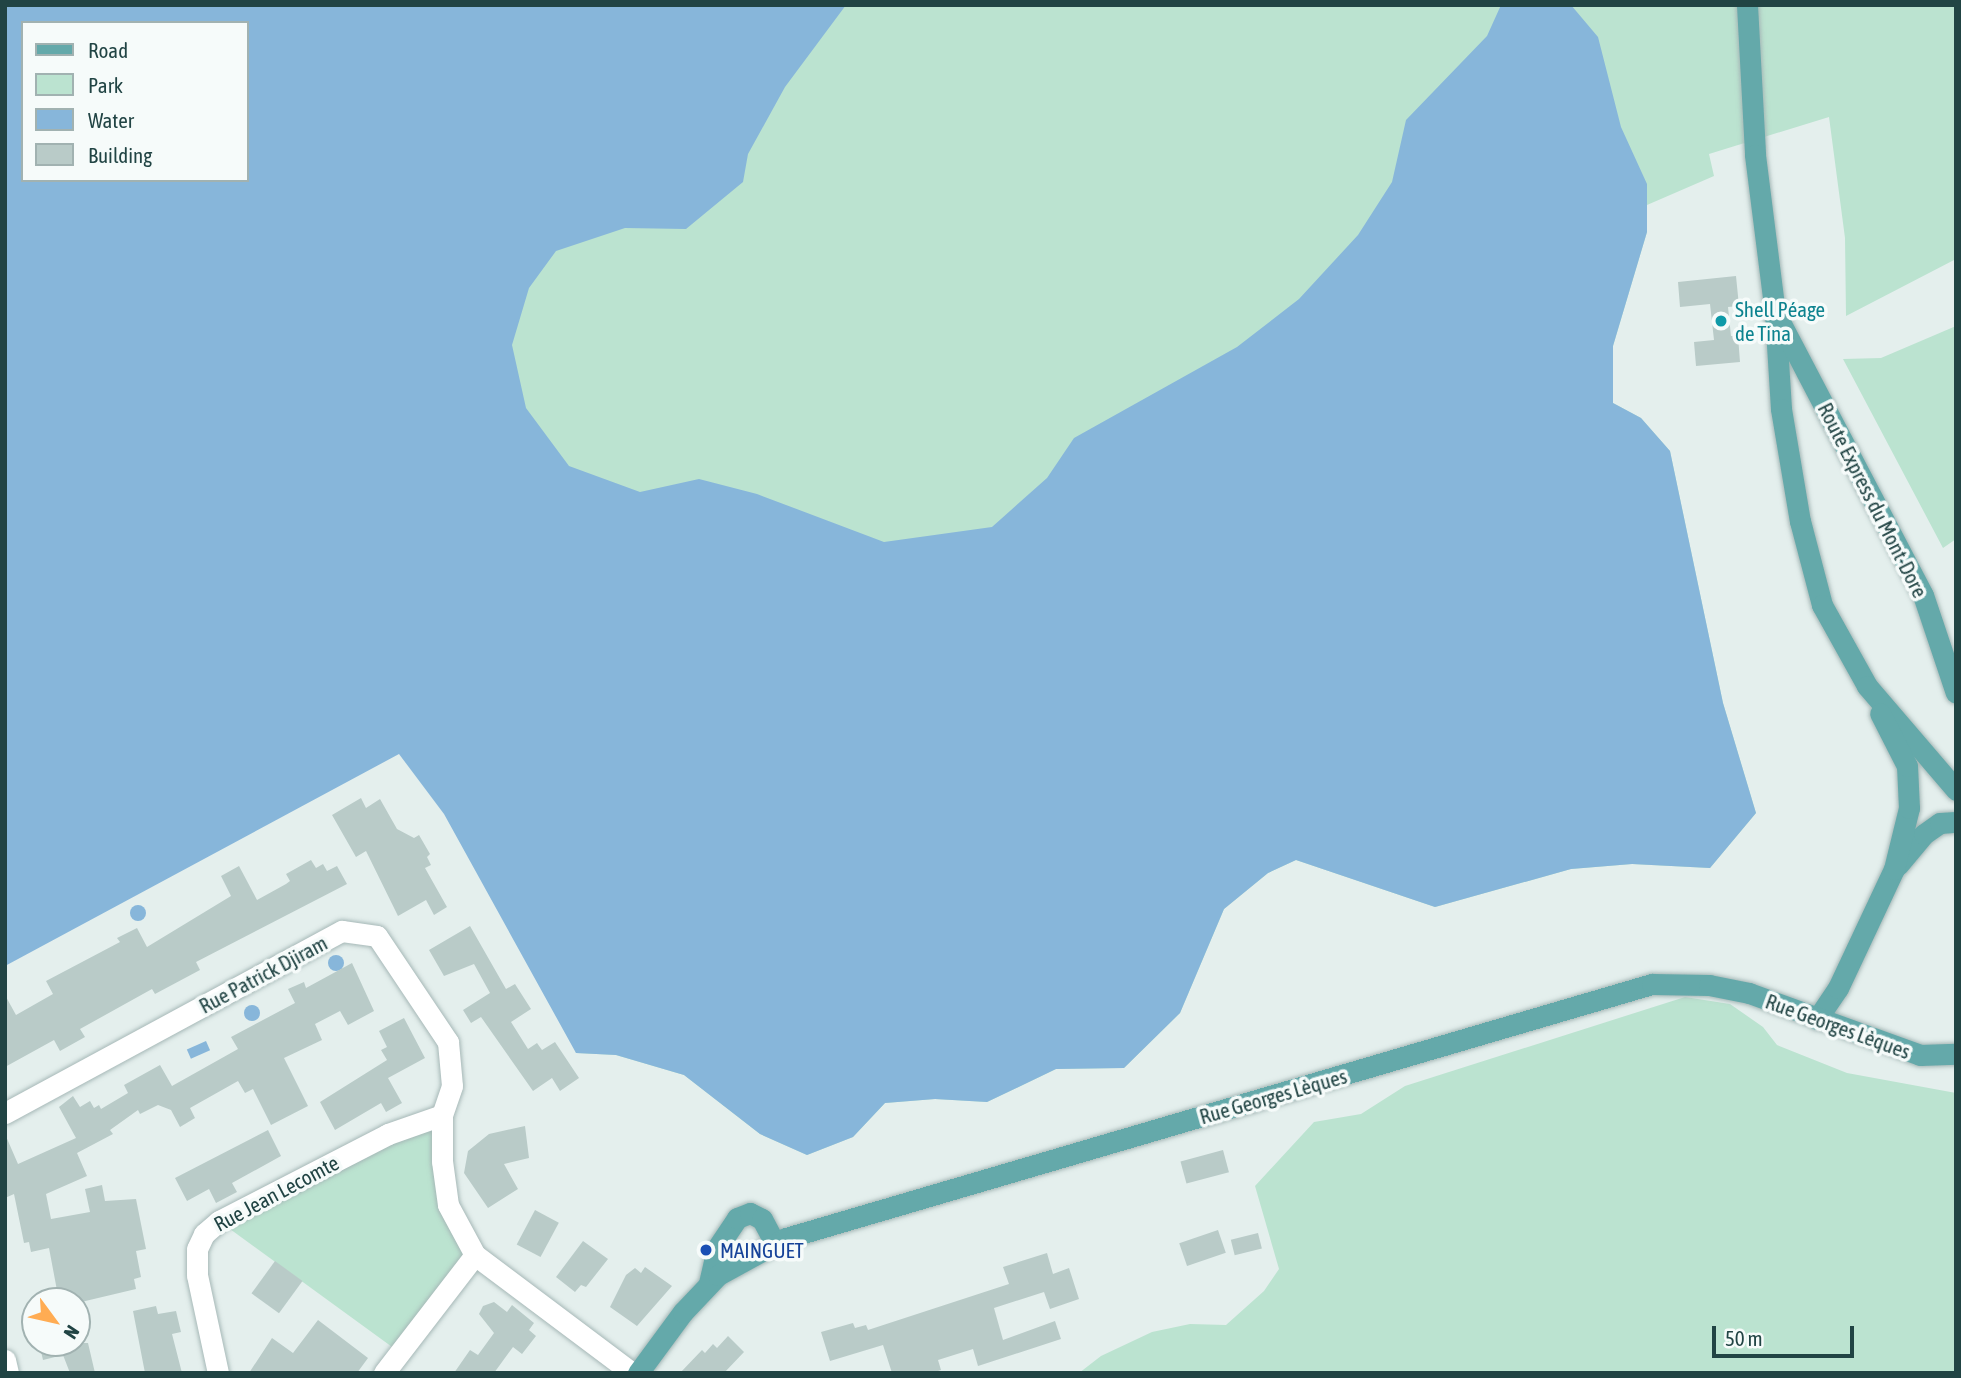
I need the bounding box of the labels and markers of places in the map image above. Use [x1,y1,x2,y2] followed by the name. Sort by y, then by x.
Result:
[1735,296,1825,346] place label: Shell Péage de Tina
[1713,313,1729,329] marker: Shell Péage de Tina
[720,1237,804,1263] place label: MAINGUET
[698,1242,714,1258] marker: MAINGUET

